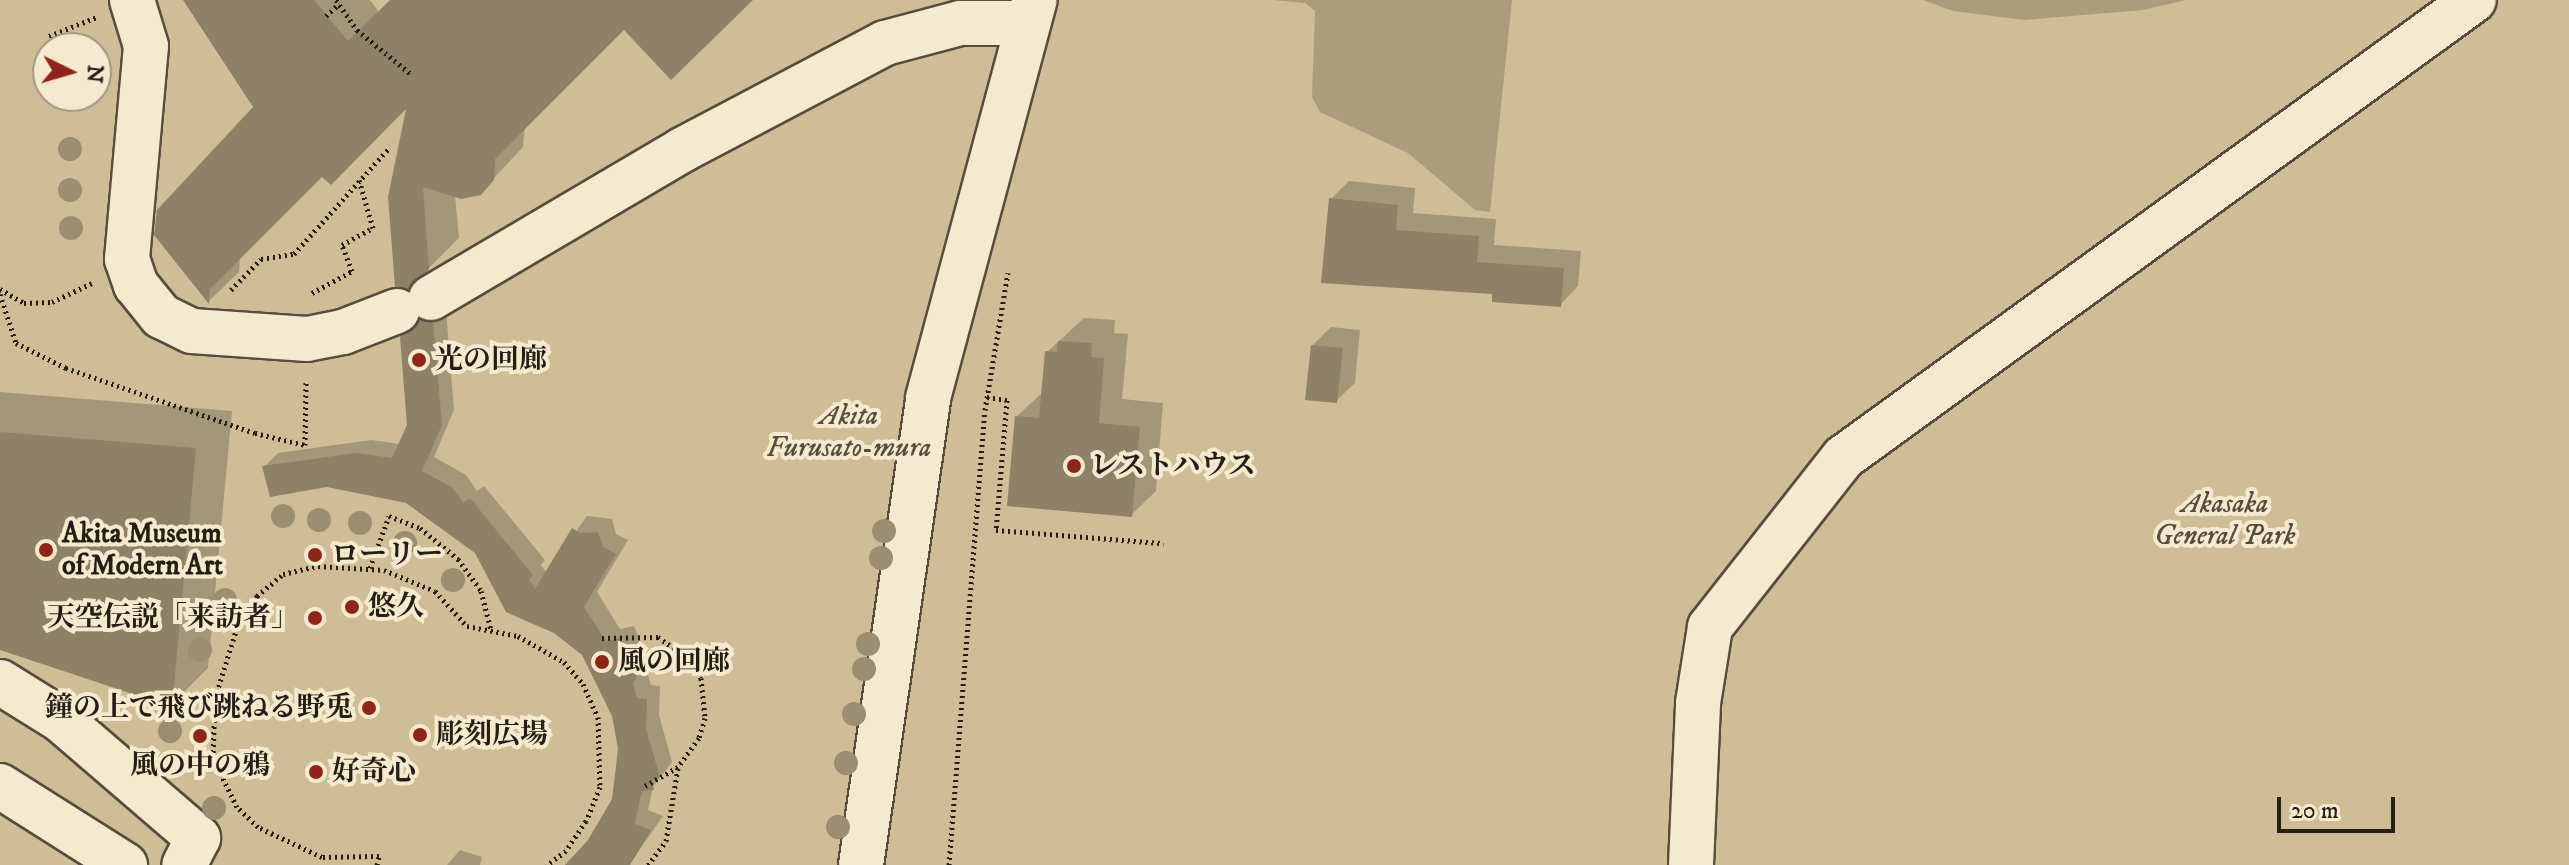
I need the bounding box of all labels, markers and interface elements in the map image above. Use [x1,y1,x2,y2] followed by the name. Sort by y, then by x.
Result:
[32,32,112,112] north arrow
[80,64,109,84] text: N
[435,343,547,377] place label: 光の回廊
[410,351,428,369] marker: 光の回廊
[767,399,931,465] park label: Akita Furusato-mura
[1090,449,1258,483] place label: レストハウス
[1065,457,1083,475] marker: レストハウス
[2155,487,2295,553] park label: Akasaka General Park
[62,517,223,583] place label: Akita Museum of Modern Art
[331,538,443,572] place label: ローリー
[37,541,55,559] marker: Akita Museum of Modern Art
[306,546,324,564] marker: ローリー
[368,590,424,624] place label: 悠久
[343,598,361,616] marker: 悠久
[47,601,299,635] place label: 天空伝説「来訪者」
[306,609,324,627] marker: 天空伝説「来訪者」
[618,645,730,679] place label: 風の回廊
[593,653,611,671] marker: 風の回廊
[45,691,353,725] place label: 鐘の上で飛び跳ねる野兎
[360,699,378,717] marker: 鐘の上で飛び跳ねる野兎
[436,718,548,752] place label: 彫刻広場
[411,726,429,744] marker: 彫刻広場
[191,727,209,745] marker: 風の中の鴉
[130,749,270,783] place label: 風の中の鴉
[332,755,416,789] place label: 好奇心
[307,763,325,781] marker: 好奇心
[2281,781,2399,831] scale bar
[2291,796,2339,826] text: 20 m

